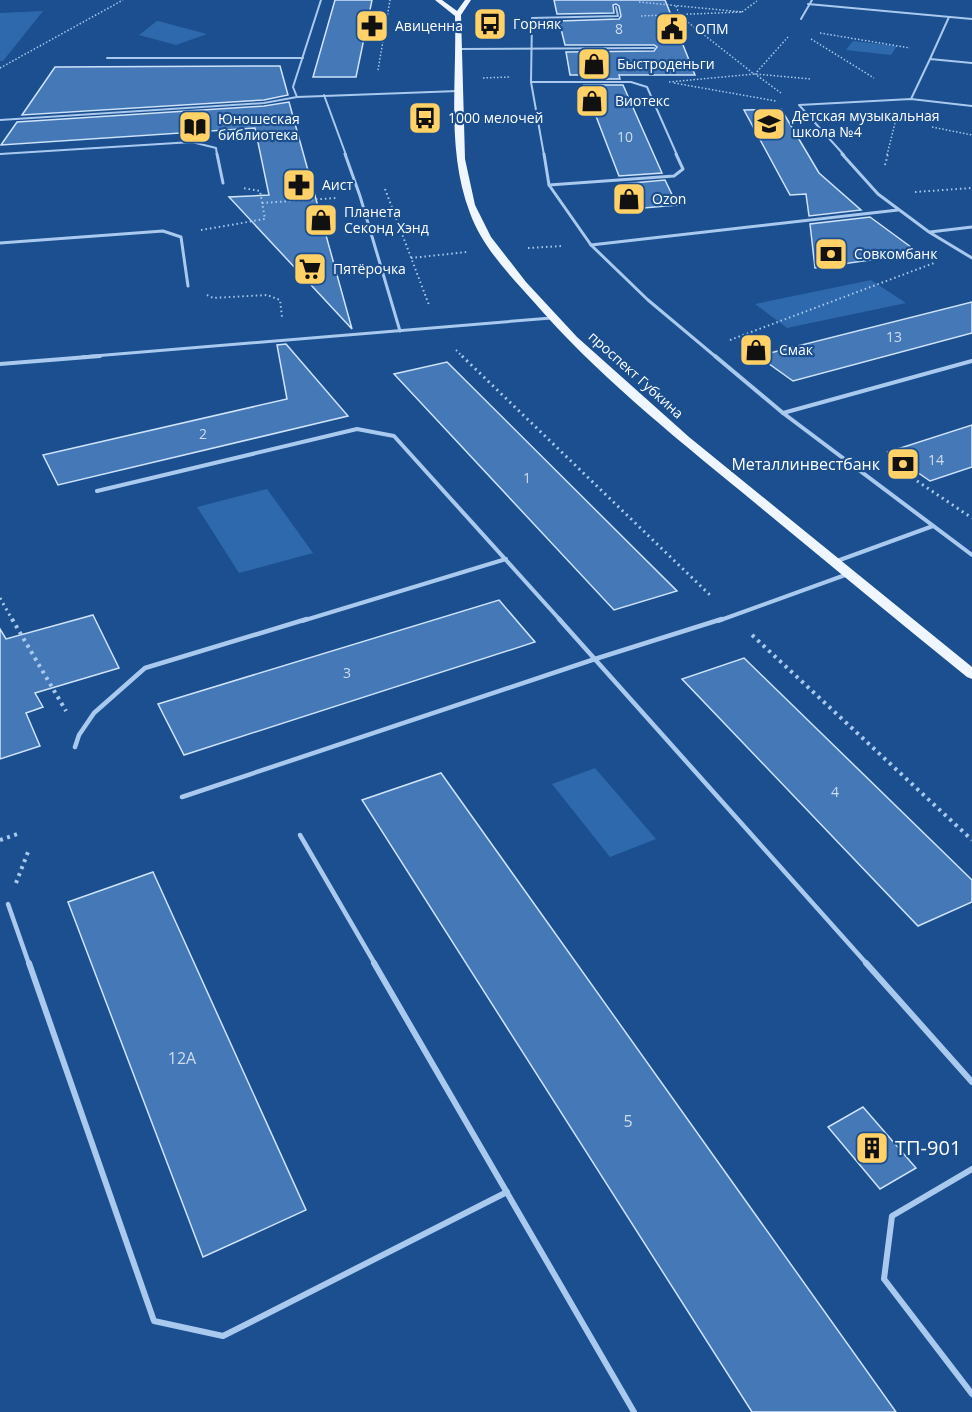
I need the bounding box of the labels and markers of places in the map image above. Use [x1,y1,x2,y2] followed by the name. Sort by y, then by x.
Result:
[472,6,508,42] bus stop icon: Горняк
[354,8,390,44] pharmacy icon: Авиценна
[654,11,690,47] public building icon: ОПМ
[513,14,562,33] place label: Горняк
[395,16,463,35] place label: Авиценна
[695,19,729,38] place label: ОПМ
[576,46,612,82] shop icon: Быстроденьги
[617,54,715,73] place label: Быстроденьги
[574,83,610,119] shop icon: Виотекс
[615,91,670,110] place label: Виотекс
[407,100,443,136] bus stop icon: 1000 мелочей
[751,106,787,142] school or university icon: Детская музыкальная школа №4
[792,106,940,141] place label: Детская музыкальная школа №4
[448,108,543,127] place label: 1000 мелочей
[177,109,213,145] library icon: Юношеская библиотека
[218,109,300,144] place label: Юношеская библиотека
[281,167,317,203] pharmacy icon: Аист
[322,175,353,194] place label: Аист
[611,181,647,217] shop icon: Ozon
[652,189,686,208] place label: Ozon
[303,202,339,238] shop icon: Планета Секонд Хэнд
[344,202,429,237] place label: Планета Секонд Хэнд
[813,236,849,272] bank icon: Совкомбанк
[854,244,938,263] place label: Совкомбанк
[292,251,328,287] supermarket icon: Пятёрочка
[333,259,406,278] place label: Пятёрочка
[738,332,774,368] shop icon: Смак
[779,340,814,359] place label: Смак
[885,446,921,482] bank icon: Металлинвестбанк
[731,453,881,475] place label: Металлинвестбанк
[854,1130,890,1166] building icon: ТП-901
[895,1134,961,1161] place label: ТП-901

